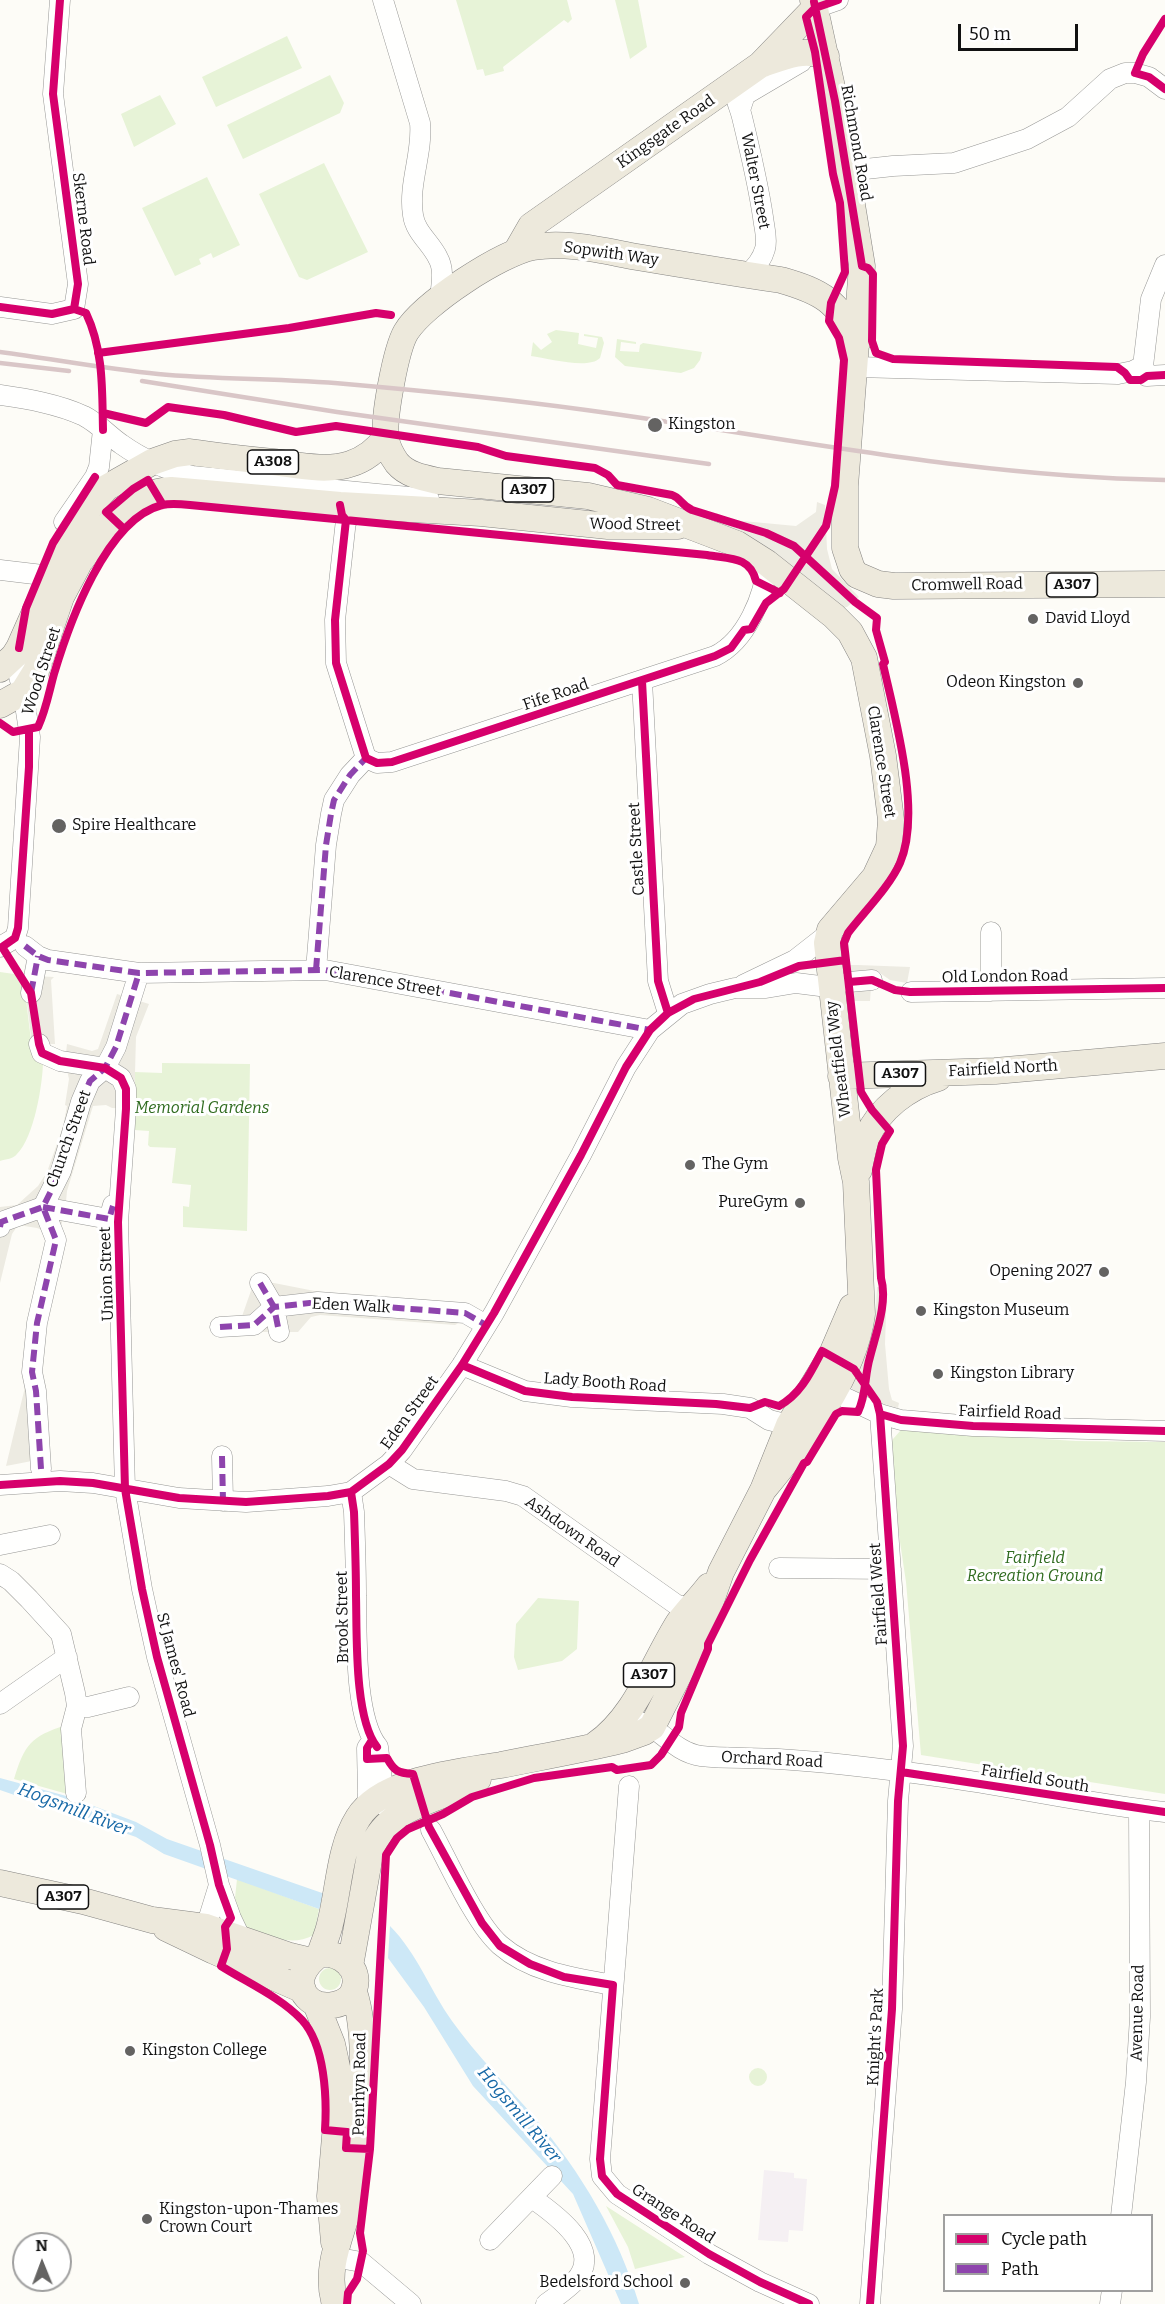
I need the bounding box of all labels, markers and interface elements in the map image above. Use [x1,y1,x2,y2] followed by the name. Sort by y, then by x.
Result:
[961,12,1081,50] scale bar
[969,23,1011,45] text: 50 m
[836,83,876,203] street label: Richmond Road
[613,91,719,173] street label: Kingsgate Road
[736,131,774,231] street label: Walter Street
[68,171,98,267] street label: Skerne Road
[562,238,660,270] street label: Sopwith Way
[668,415,735,435] place label: Kingston
[646,416,664,434] marker: Kingston
[248,450,298,474] road number: A308
[502,478,554,502] road number: A307
[589,515,681,535] street label: Wood Street
[1046,573,1098,597] road number: A307
[911,574,1023,596] street label: Cromwell Road
[1045,609,1130,629] place label: David Lloyd
[1026,612,1040,626] marker: David Lloyd
[19,625,65,717] street label: Wood Street
[946,673,1066,693] place label: Odeon Kingston
[521,675,591,715] street label: Fife Road
[1071,676,1085,690] marker: Odeon Kingston
[863,704,899,820] street label: Clarence Street
[625,802,649,896] street label: Castle Street
[72,816,196,836] place label: Spire Healthcare
[50,817,68,835] marker: Spire Healthcare
[327,963,443,1001] street label: Clarence Street
[941,966,1069,988] street label: Old London Road
[822,999,856,1119] street label: Wheatfield Way
[948,1057,1058,1081] street label: Fairfield North
[874,1062,926,1086] road number: A307
[42,1087,96,1191] street label: Church Street
[135,1099,269,1119] park label: Memorial Gardens
[702,1155,768,1175] place label: The Gym
[683,1158,697,1172] marker: The Gym
[718,1193,788,1213] place label: PureGym
[793,1196,807,1210] marker: PureGym
[96,1226,118,1322] street label: Union Street
[989,1262,1092,1282] place label: Opening 2027
[1097,1265,1111,1279] marker: Opening 2027
[311,1294,391,1318] street label: Eden Walk
[933,1301,1069,1321] place label: Kingston Museum
[914,1304,928,1318] marker: Kingston Museum
[950,1364,1074,1384] place label: Kingston Library
[931,1367,945,1381] marker: Kingston Library
[543,1369,667,1397] street label: Lady Booth Road
[377,1372,443,1454] street label: Eden Street
[958,1402,1062,1424] street label: Fairfield Road
[521,1492,623,1572] street label: Ashdown Road
[866,1542,892,1646] street label: Fairfield West
[967,1549,1103,1587] park label: Fairfield Recreation Ground
[333,1571,353,1663] street label: Brook Street
[152,1611,198,1719] street label: St James' Road
[624,1663,674,1687] road number: A307
[721,1748,823,1772] street label: Orchard Road
[979,1761,1091,1797] street label: Fairfield South
[15,1779,133,1841] water label: Hogsmill River
[38,1885,88,1909] road number: A307
[1128,1964,1148,2062] street label: Avenue Road
[864,1988,888,2086] street label: Knight's Park
[349,2032,371,2136] street label: Penrhyn Road
[142,2041,267,2061] place label: Kingston College
[123,2044,137,2058] marker: Kingston College
[473,2063,565,2167] water label: Hogsmill River
[628,2180,718,2248] street label: Grange Road
[159,2200,338,2238] place label: Kingston-upon-Thames Crown Court
[140,2212,154,2226] marker: Kingston-upon-Thames Crown Court
[943,2214,1153,2292] legend
[1001,2228,1087,2250] text: Cycle path
[12,2232,72,2292] north arrow
[35,2236,48,2255] text: N
[1001,2258,1039,2280] text: Path
[539,2273,673,2293] place label: Bedelsford School
[678,2276,692,2290] marker: Bedelsford School

